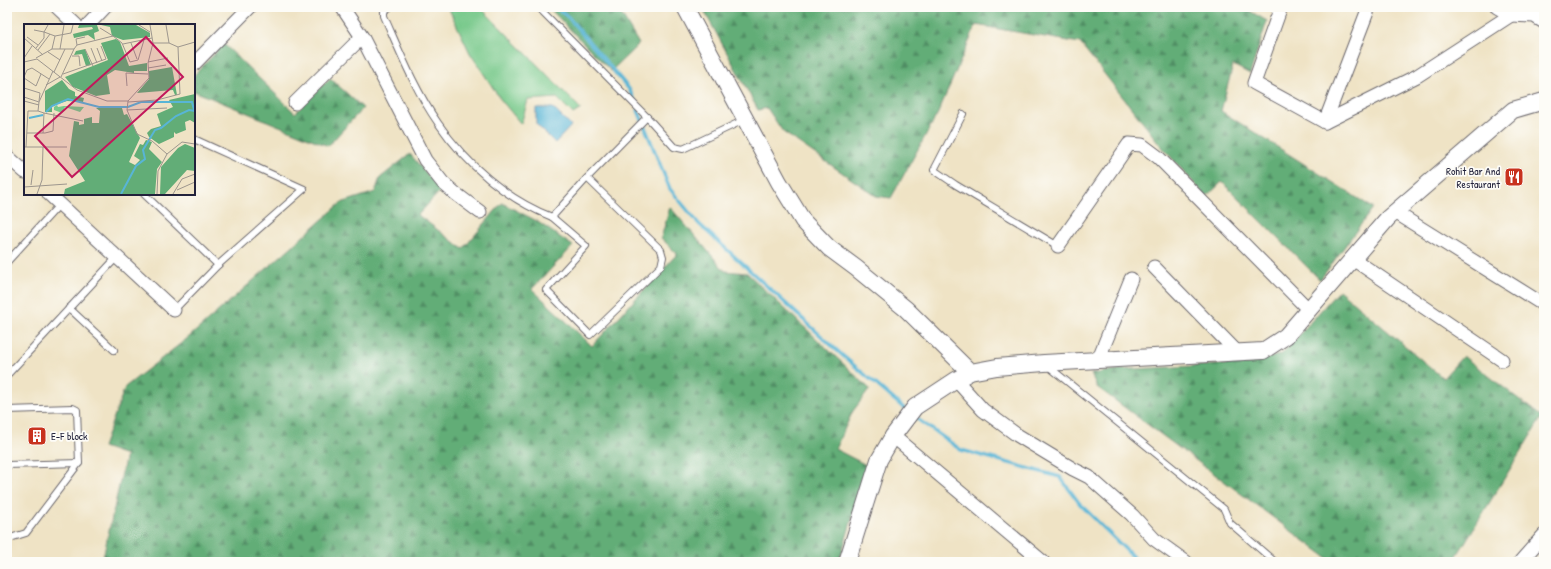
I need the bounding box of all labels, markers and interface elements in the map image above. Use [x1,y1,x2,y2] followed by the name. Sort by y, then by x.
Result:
[24,24,195,195] inset map
[1446,164,1501,191] place label: Rohit Bar And Restaurant
[1503,166,1525,188] restaurant icon: Rohit Bar And Restaurant
[26,425,48,447] building icon: E-F block
[51,429,88,443] place label: E-F block

